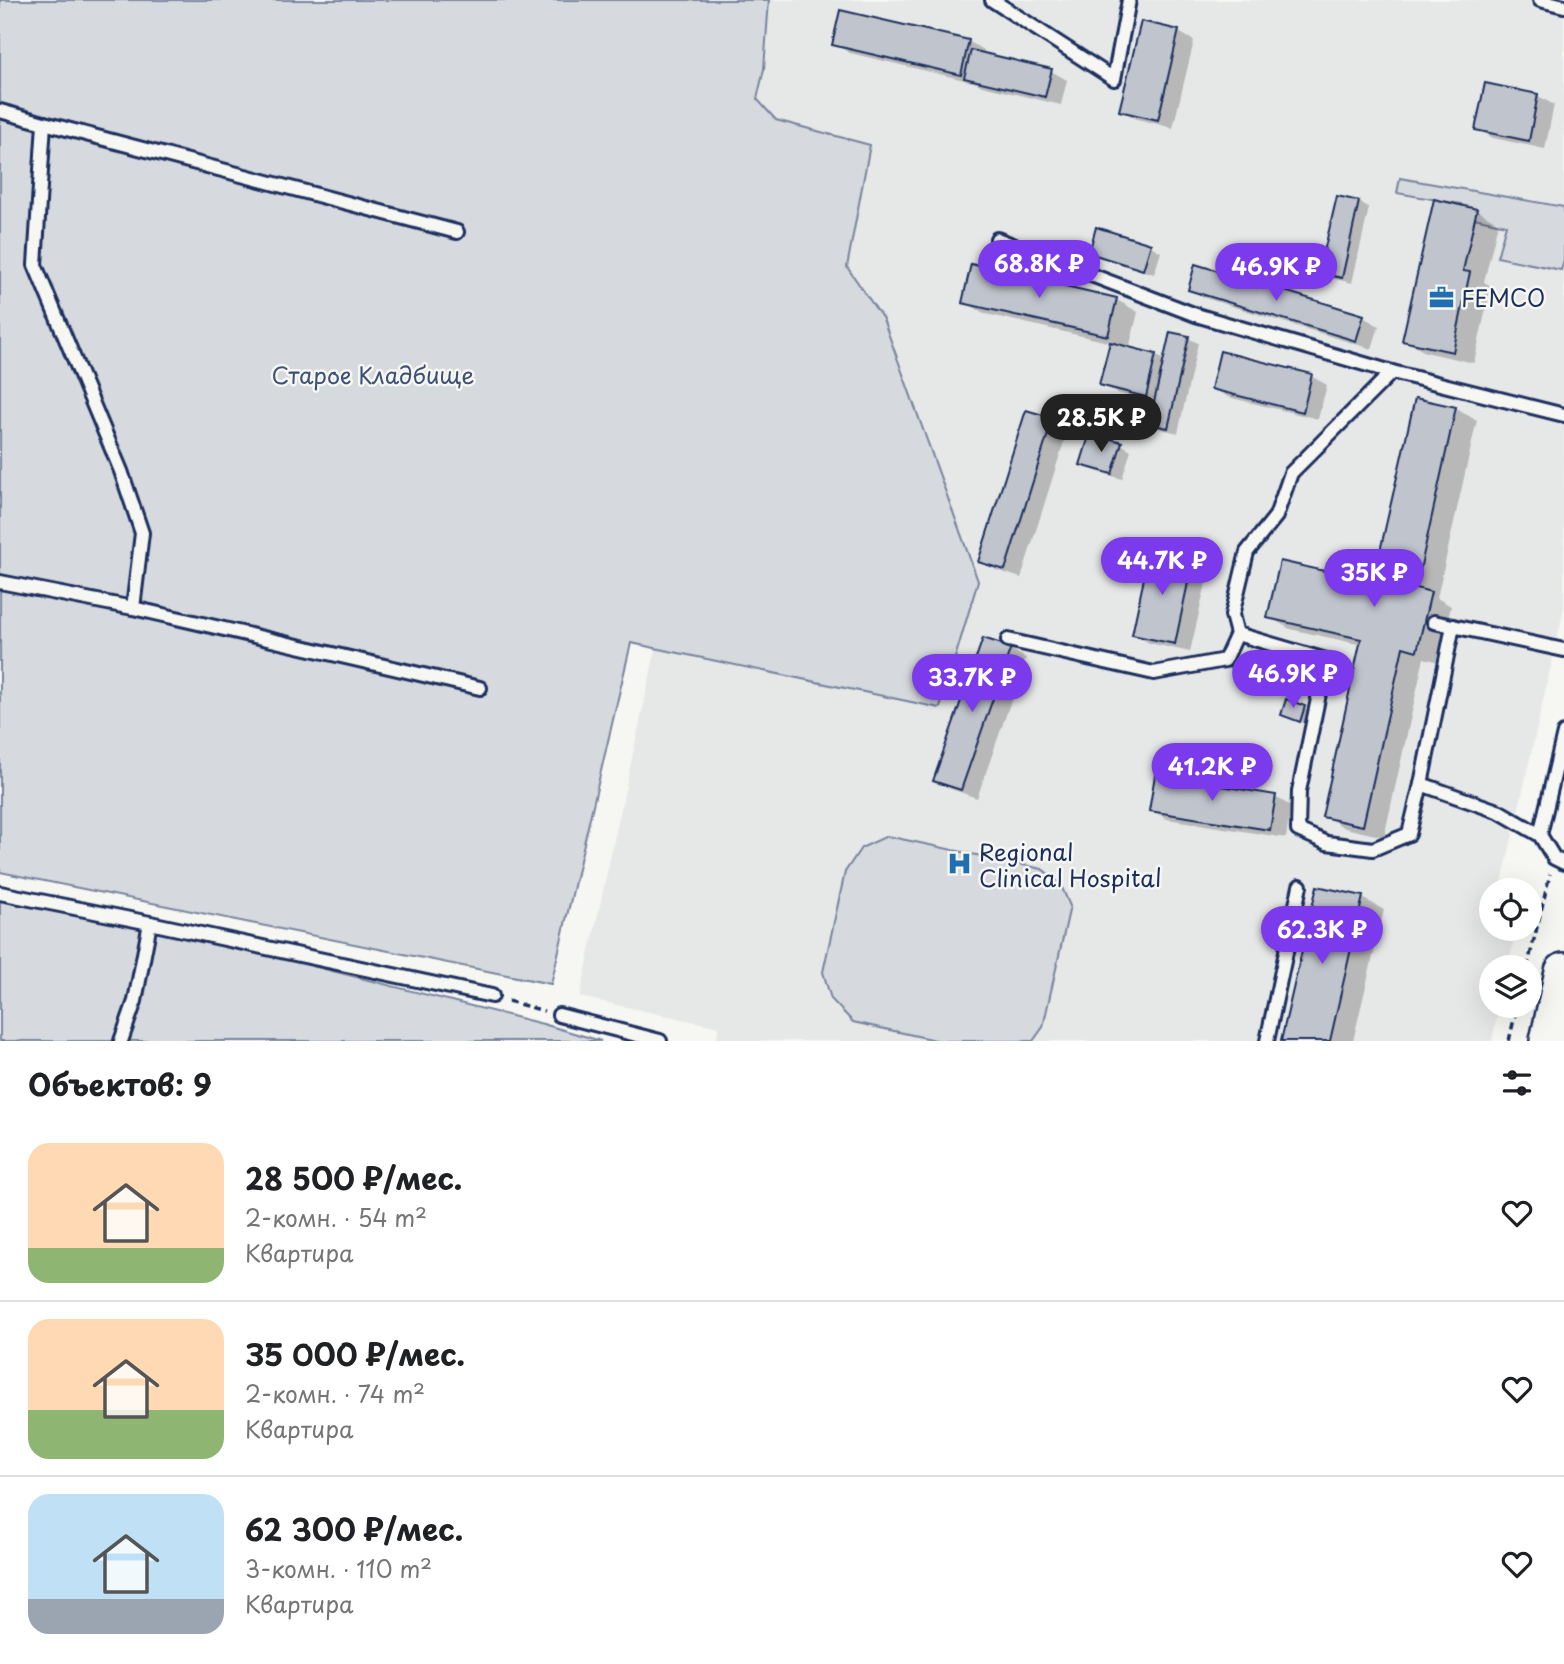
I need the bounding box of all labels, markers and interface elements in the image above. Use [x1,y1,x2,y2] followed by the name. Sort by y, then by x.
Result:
[974,240,1104,300] pin: 68.8K ₽
[1211,244,1341,303] pin: 46.9K ₽
[994,245,1084,280] text: 68.8K ₽
[1231,248,1321,283] text: 46.9K ₽
[1461,280,1545,315] place label: FEMCO
[1427,283,1455,311] office icon: FEMCO
[272,357,474,392] park label: Старое Кладбище
[1036,394,1166,454] pin: 28.5K ₽
[1056,399,1146,434] text: 28.5K ₽
[1097,538,1227,597] pin: 44.7K ₽
[1117,542,1207,577] text: 44.7K ₽
[1325,550,1423,609] pin: 35K ₽
[1340,554,1408,589] text: 35K ₽
[1228,650,1358,710] pin: 46.9K ₽
[907,654,1037,714] pin: 33.7K ₽
[1248,655,1338,690] text: 46.9K ₽
[928,659,1016,694] text: 33.7K ₽
[1147,744,1277,803] pin: 41.2K ₽
[1168,748,1256,783] text: 41.2K ₽
[979,834,1162,895] place label: Regional Clinical Hospital
[945,850,973,878] hospital icon: Regional Clinical Hospital
[1479,878,1542,1018] map controls
[1479,878,1542,941] button: locate
[1257,906,1387,966] pin: 62.3K ₽
[1277,911,1367,946] text: 62.3K ₽
[1479,955,1542,1018] button: layers
[28,1061,212,1106] text: Объектов: 9
[1498,1064,1536,1102] icon: filters
[245,1155,462,1200] text: 28 500 ₽/мес.
[84,1171,168,1255] icon: home
[1498,1194,1536,1232] icon: heart
[245,1200,427,1235] text: 2-комн. · 54 m²
[245,1235,353,1270] text: Квартира
[245,1331,465,1376] text: 35 000 ₽/мес.
[84,1347,168,1431] icon: home
[1498,1370,1536,1408] icon: heart
[245,1376,425,1411] text: 2-комн. · 74 m²
[245,1411,353,1446] text: Квартира
[245,1506,463,1551] text: 62 300 ₽/мес.
[84,1522,168,1606] icon: home
[1498,1545,1536,1583] icon: heart
[245,1551,432,1586] text: 3-комн. · 110 m²
[245,1586,353,1621] text: Квартира

